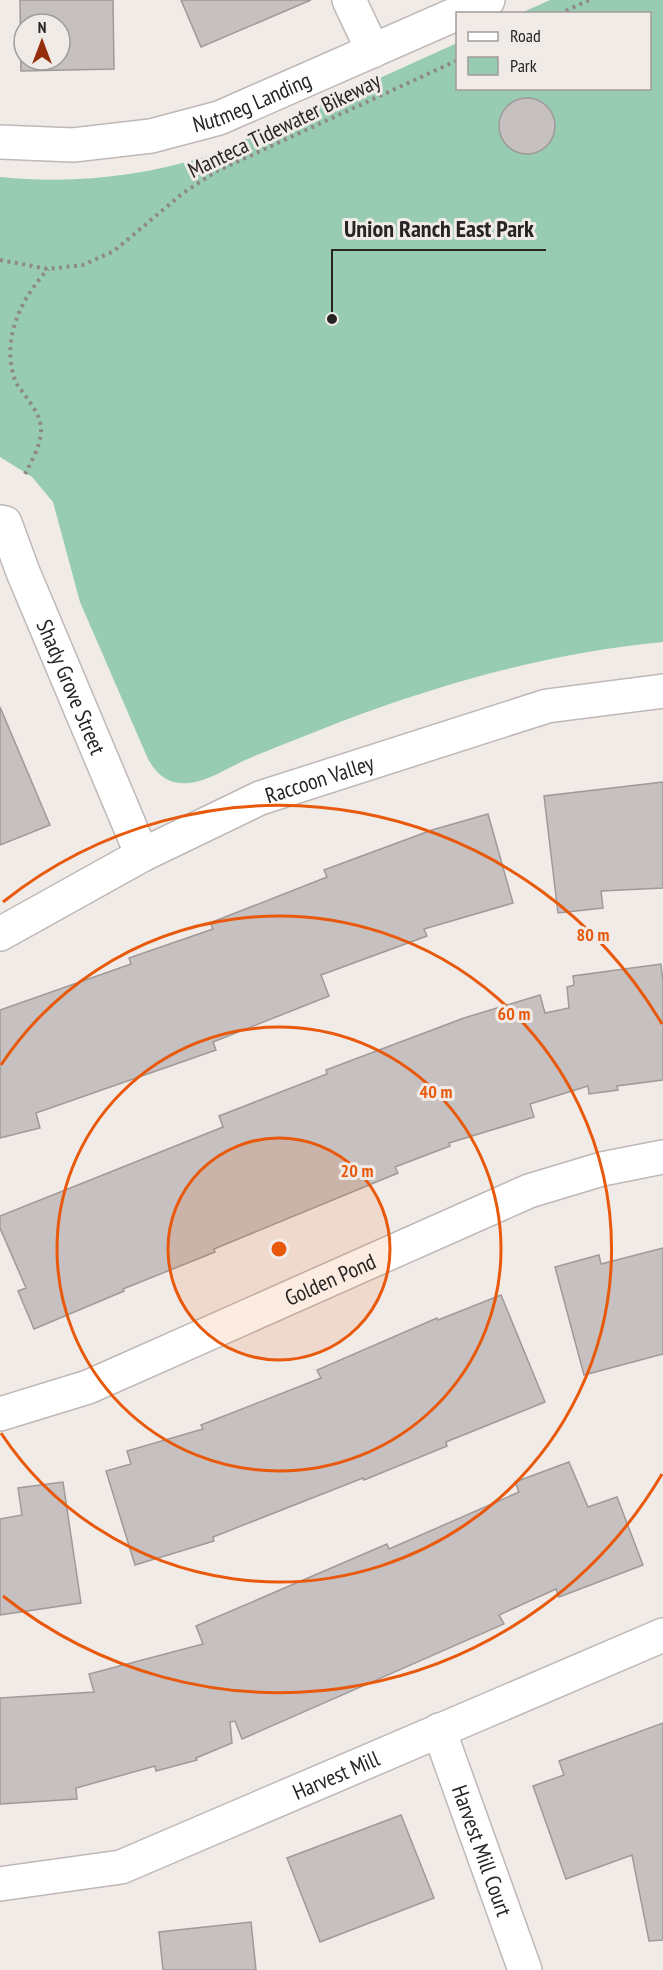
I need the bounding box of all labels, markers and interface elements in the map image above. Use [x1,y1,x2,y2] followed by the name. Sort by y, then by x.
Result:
[12,12,72,72] north arrow
[456,12,651,90] legend
[38,17,46,37] text: N
[510,24,541,47] text: Road
[510,54,537,77] text: Park
[190,65,315,138] street label: Nutmeg Landing
[183,66,386,184] street label: Manteca Tidewater Bikeway
[332,208,546,250] callout: Union Ranch East Park
[344,213,534,244] text: Union Ranch East Park
[31,615,112,759] street label: Shady Grove Street
[262,748,378,809] street label: Raccoon Valley
[577,923,609,946] text: 80 m
[498,1002,530,1025] text: 60 m
[420,1080,452,1103] text: 40 m
[341,1159,373,1182] text: 20 m
[269,1239,289,1259] centre of rings
[280,1247,380,1312] street label: Golden Pond
[288,1744,384,1806] street label: Harvest Mill
[446,1781,519,1920] street label: Harvest Mill Court

